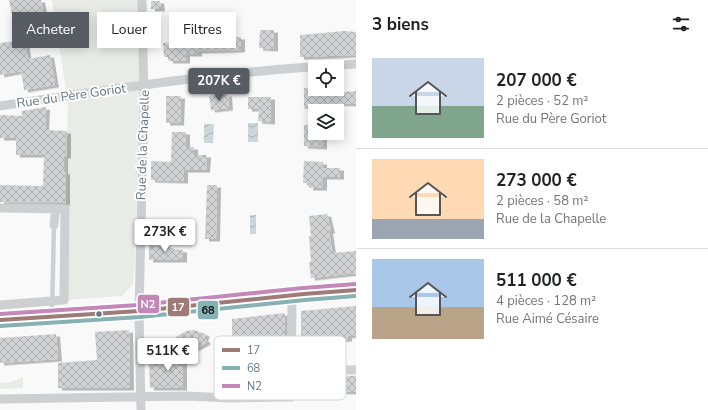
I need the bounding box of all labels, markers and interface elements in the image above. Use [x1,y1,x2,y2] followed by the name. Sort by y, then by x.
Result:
[12,12,89,48] chip: Acheter
[97,12,161,48] chip: Louer
[169,12,236,48] chip: Filtres
[372,13,429,36] text: 3 biens
[670,13,692,35] icon: filters
[308,60,344,140] map controls
[308,60,344,96] button: locate
[186,68,252,102] pin: 207K €
[496,69,577,92] text: 207 000 €
[197,72,241,90] text: 207K €
[404,74,452,122] icon: home
[15,79,127,113] street label: Rue du Père Goriot
[132,90,154,200] street label: Rue de la Chapelle
[496,92,588,110] text: 2 pièces · 52 m²
[308,104,344,140] button: layers
[496,110,606,128] text: Rue du Père Goriot
[496,169,577,192] text: 273 000 €
[404,175,452,223] icon: home
[496,192,588,210] text: 2 pièces · 58 m²
[496,210,606,228] text: Rue de la Chapelle
[132,219,198,253] pin: 273K €
[143,223,187,241] text: 273K €
[496,269,577,292] text: 511 000 €
[404,275,452,323] icon: home
[496,292,596,310] text: 4 pièces · 128 m²
[137,294,160,314] line badge: N2
[141,297,156,312] text: N2
[167,297,190,317] line badge: 17
[171,300,185,315] text: 17
[197,300,219,320] line badge: 68
[201,303,215,318] text: 68
[94,309,104,319] unlabelled marker
[496,310,599,328] text: Rue Aimé Césaire
[214,336,346,400] legend
[135,338,201,372] pin: 511K €
[146,342,190,360] text: 511K €
[247,343,260,358] text: 17
[247,361,261,376] text: 68
[247,379,262,394] text: N2

